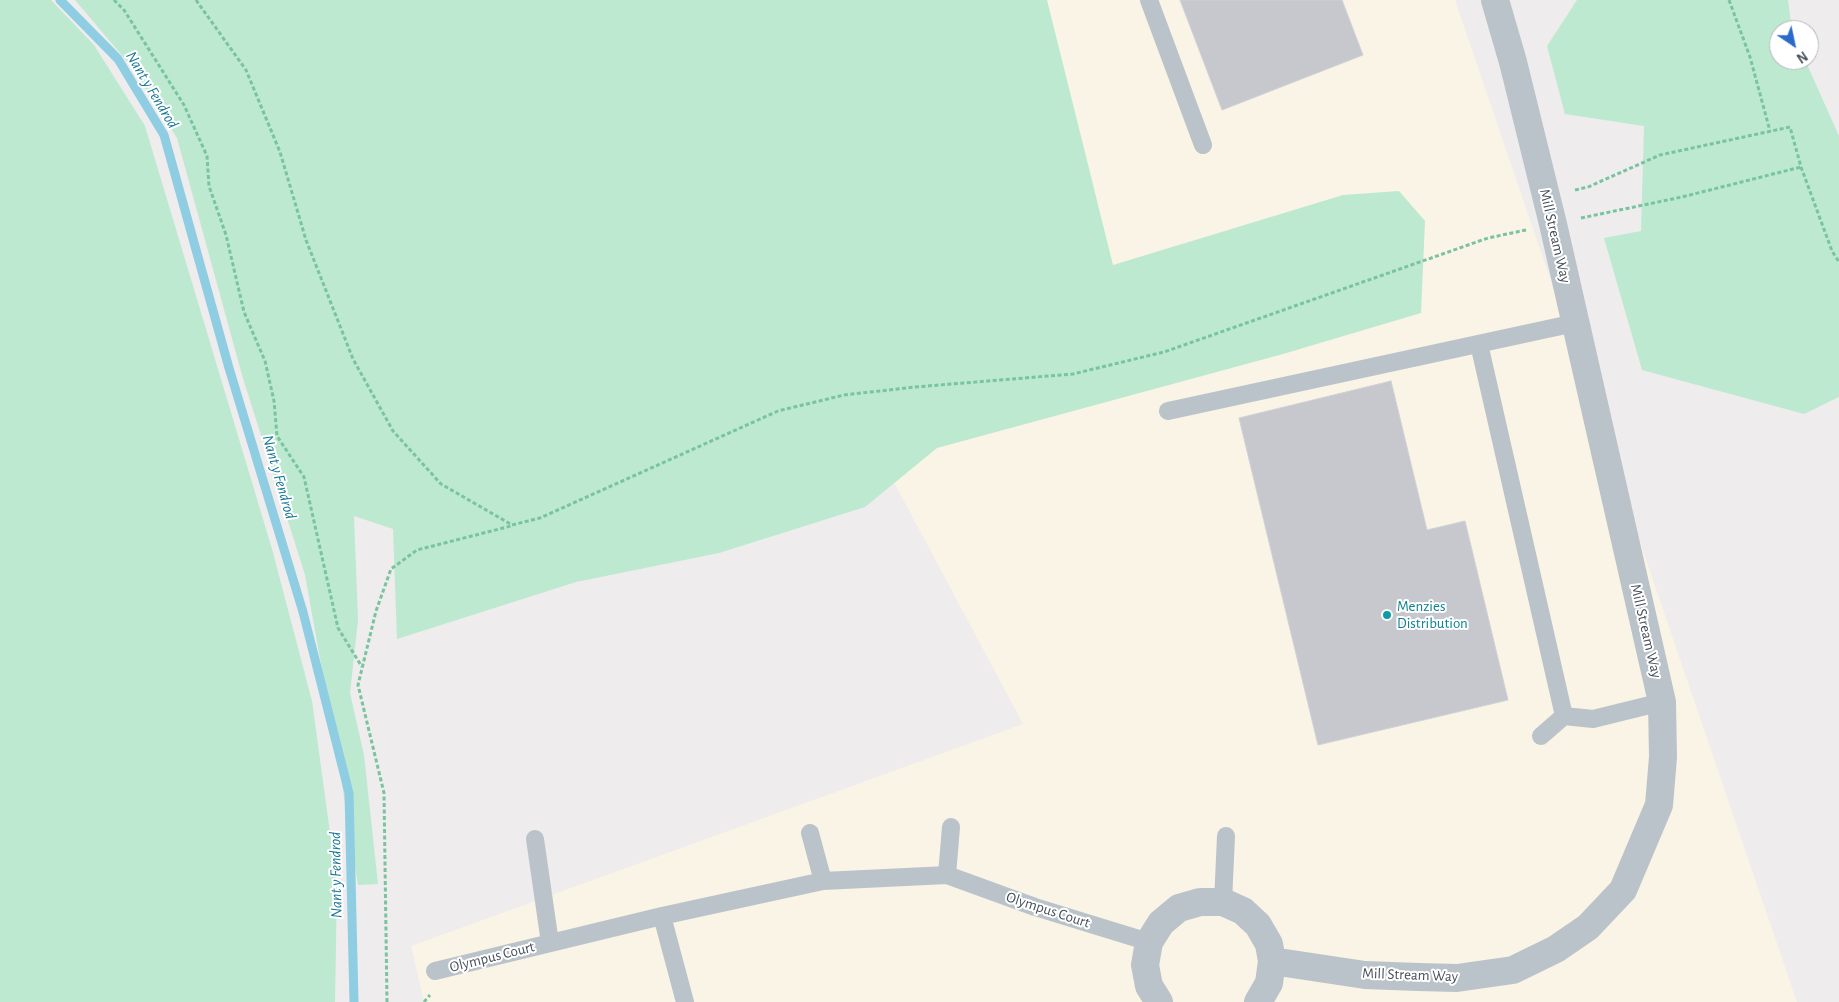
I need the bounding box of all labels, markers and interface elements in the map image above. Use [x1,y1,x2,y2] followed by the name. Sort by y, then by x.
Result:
[1769,20,1819,70] north arrow
[121,48,183,132] water label: Nant y Fendrod
[1794,48,1810,65] text: N
[1535,187,1575,285] street label: Mill Stream Way
[258,433,300,521] water label: Nant y Fendrod
[1626,582,1666,680] street label: Mill Stream Way
[1397,597,1468,632] place label: Menzies Distribution
[1381,609,1393,621] marker: Menzies Distribution
[326,831,346,919] water label: Nant y Fendrod
[1004,888,1092,932] street label: Olympus Court
[448,938,536,976] street label: Olympus Court
[1362,964,1458,986] street label: Mill Stream Way

